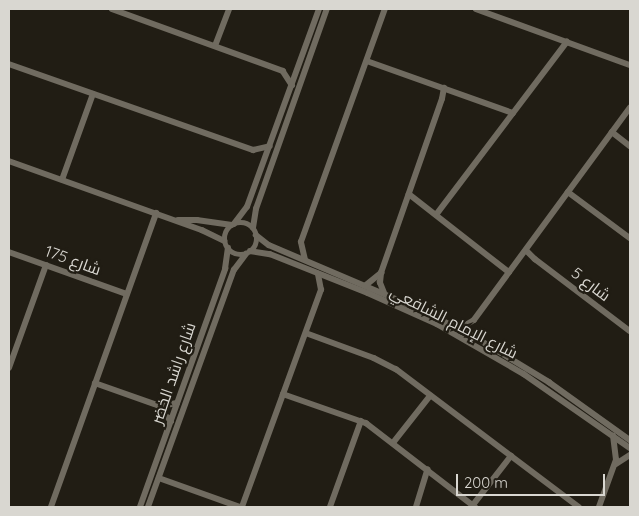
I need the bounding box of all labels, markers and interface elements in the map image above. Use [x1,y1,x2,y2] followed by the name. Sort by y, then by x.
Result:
[42,241,104,279] street label: شارع 175
[568,263,614,305] street label: شارع 5
[387,282,521,362] street label: شارع الإمام الشافعي
[147,320,199,426] street label: شارع راشد الخضر
[459,464,608,496] scale bar
[464,473,508,492] text: 200 m

